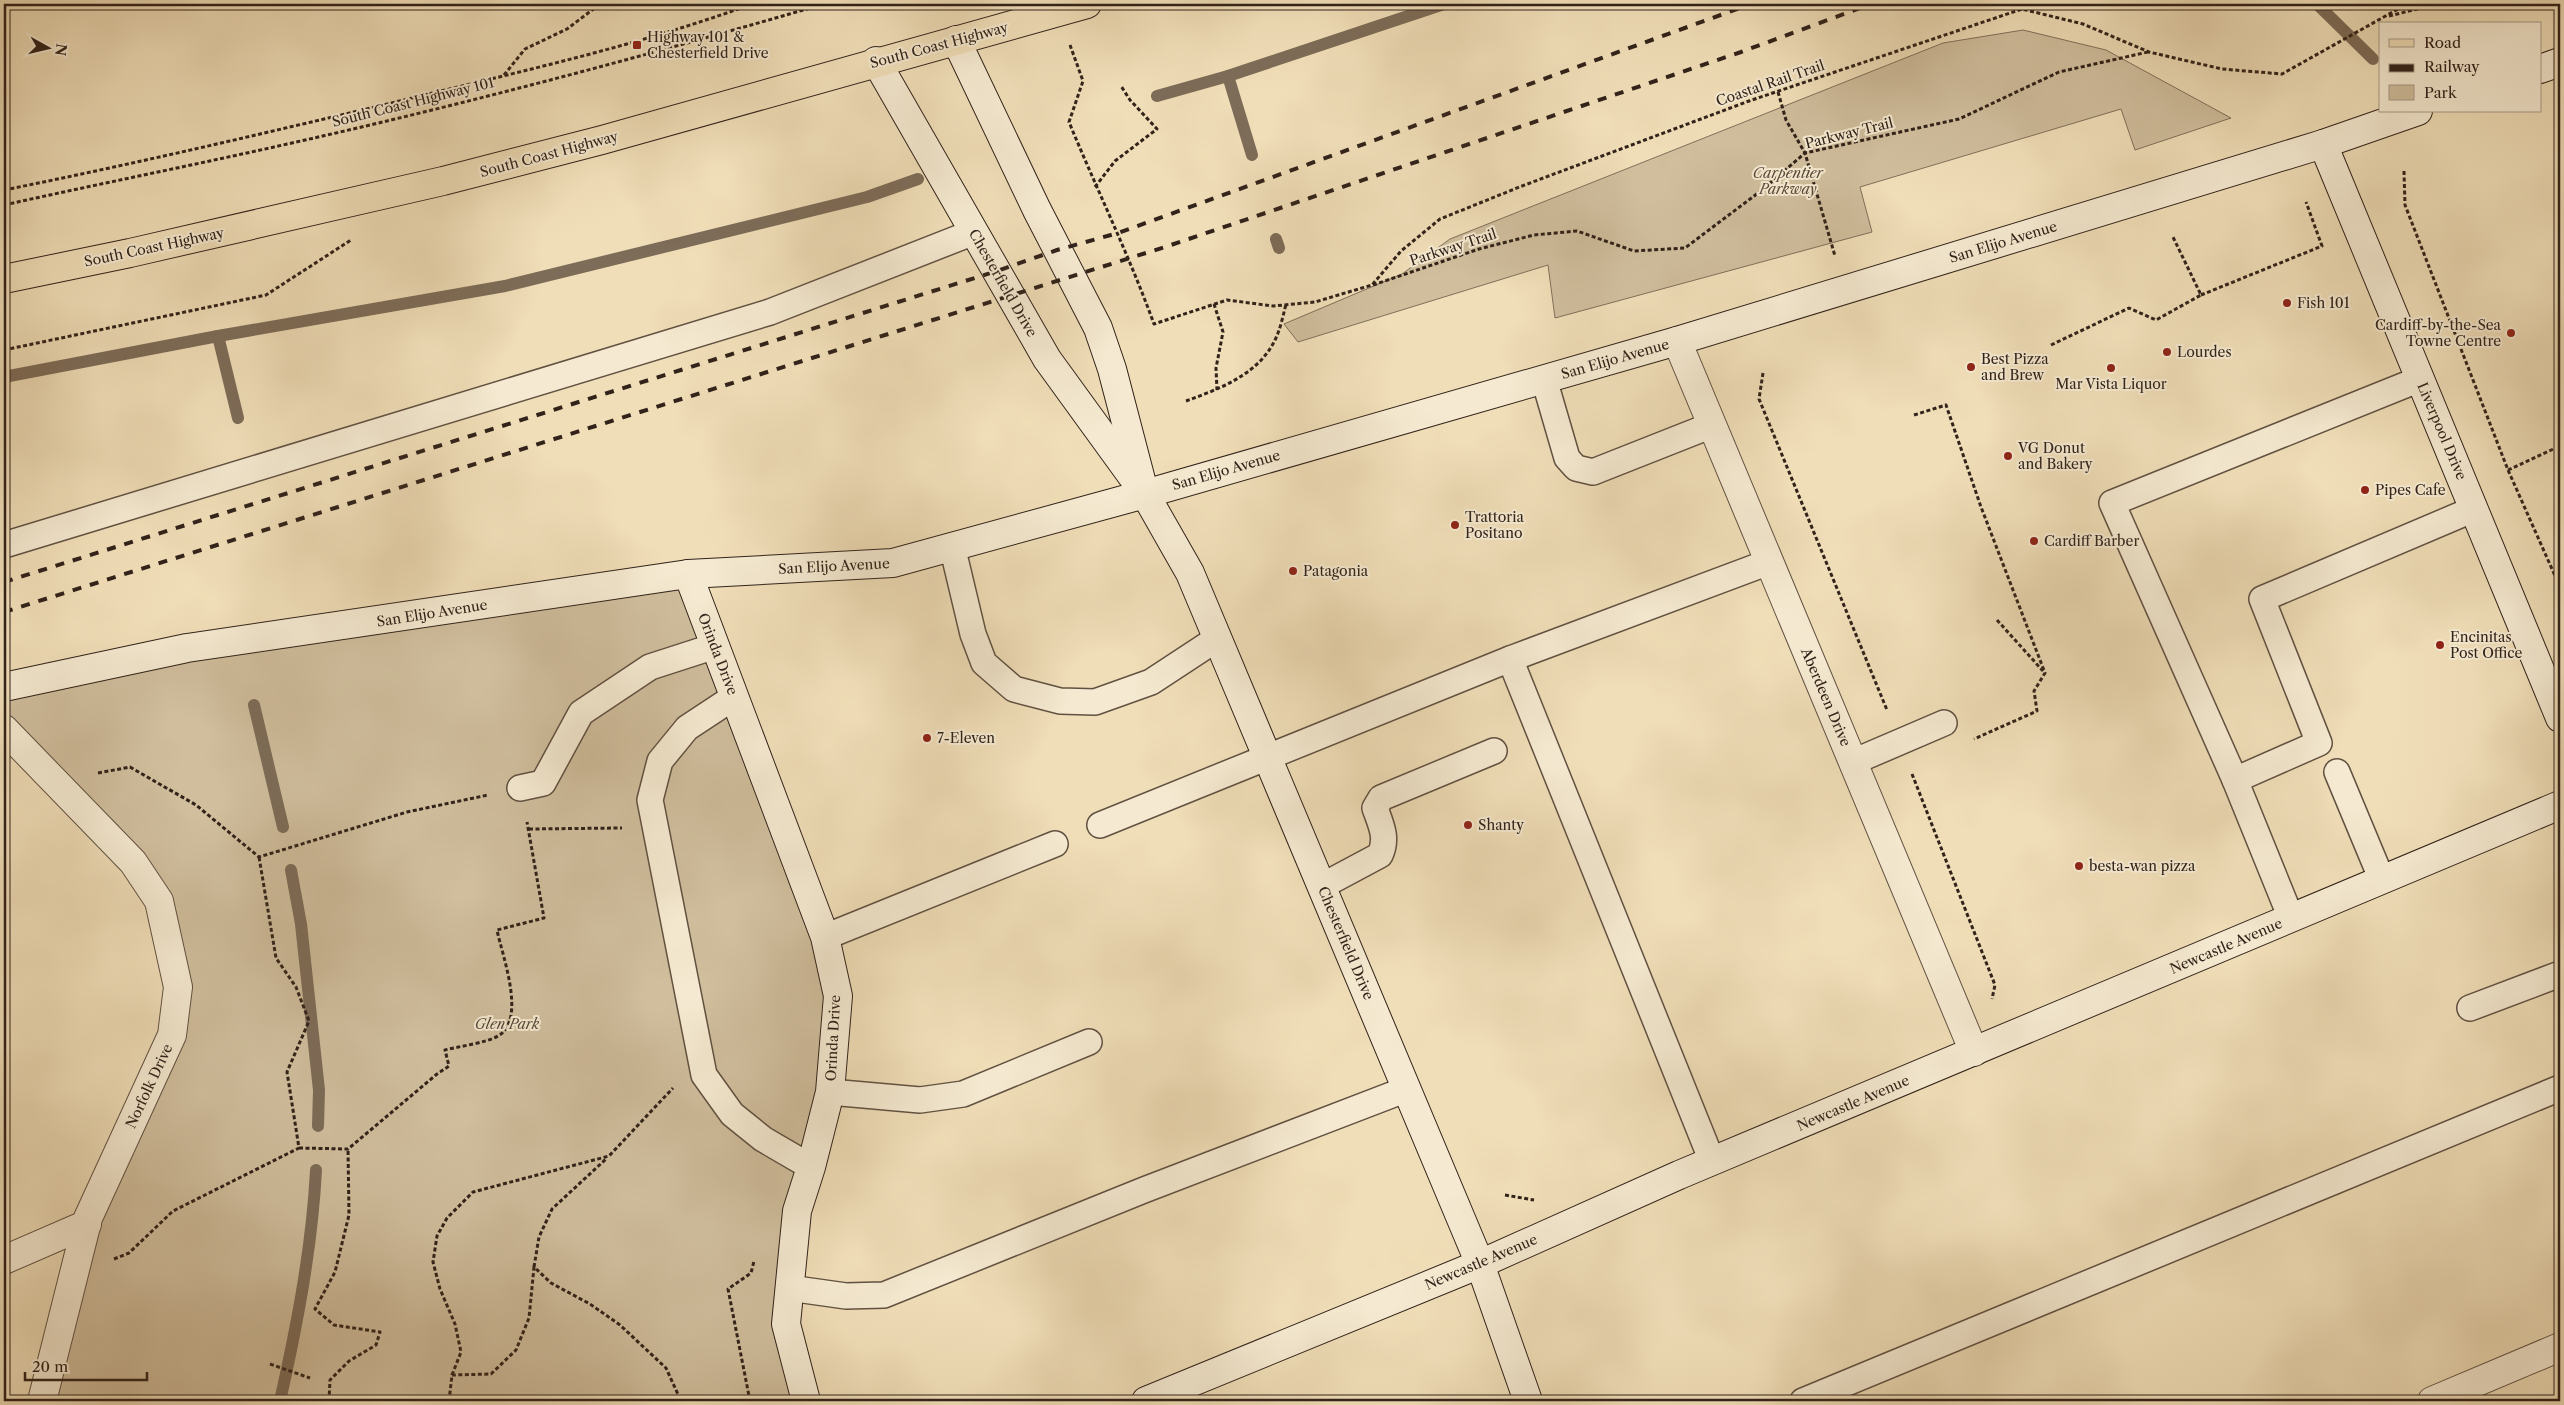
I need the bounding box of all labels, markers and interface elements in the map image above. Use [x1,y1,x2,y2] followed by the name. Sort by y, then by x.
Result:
[868,18,1010,72] street label: South Coast Highway
[22,22,72,72] north arrow
[2379,22,2542,112] legend
[647,28,769,62] place label: Highway 101 & Chesterfield Drive
[2424,33,2461,52] text: Road
[631,39,643,51] marker: Highway 101 & Chesterfield Drive
[51,43,71,57] text: N
[1713,56,1827,110] street label: Coastal Rail Trail
[2424,57,2480,76] text: Railway
[330,73,496,131] street label: South Coast Highway 101
[2424,83,2458,102] text: Park
[1803,113,1895,153] street label: Parkway Trail
[478,127,620,181] street label: South Coast Highway
[1753,164,1825,198] park label: Carpentier Parkway
[1947,217,2059,267] street label: San Elijo Avenue
[82,223,226,271] street label: South Coast Highway
[1407,224,1499,270] street label: Parkway Trail
[965,226,1041,340] street label: Chesterfield Drive
[2297,294,2350,312] place label: Fish 101
[2281,297,2293,309] marker: Fish 101
[2375,316,2502,350] place label: Cardiff-by-the-Sea Towne Centre
[2505,327,2517,339] marker: Cardiff-by-the-Sea Towne Centre
[1559,335,1671,383] street label: San Elijo Avenue
[2177,343,2232,361] place label: Lourdes
[2161,346,2173,358] marker: Lourdes
[1981,350,2049,384] place label: Best Pizza and Brew
[1965,361,1977,373] marker: Best Pizza and Brew
[2105,362,2117,374] marker: Mar Vista Liquor
[2055,375,2167,393] place label: Mar Vista Liquor
[2413,379,2471,483] street label: Liverpool Drive
[2017,439,2093,473] place label: VG Donut and Bakery
[1170,446,1282,494] street label: San Elijo Avenue
[2002,450,2014,462] marker: VG Donut and Bakery
[2375,481,2446,499] place label: Pipes Cafe
[2359,484,2371,496] marker: Pipes Cafe
[1465,508,1524,542] place label: Trattoria Positano
[1449,519,1461,531] marker: Trattoria Positano
[2044,532,2139,550] place label: Cardiff Barber
[2028,535,2040,547] marker: Cardiff Barber
[778,554,890,578] street label: San Elijo Avenue
[1303,562,1369,580] place label: Patagonia
[1287,565,1299,577] marker: Patagonia
[375,595,489,631] street label: San Elijo Avenue
[694,610,742,698] street label: Orinda Drive
[2450,628,2523,662] place label: Encinitas Post Office
[2434,639,2446,651] marker: Encinitas Post Office
[1797,644,1855,749] street label: Aberdeen Drive
[937,729,995,747] place label: 7-Eleven
[921,732,933,744] marker: 7-Eleven
[1478,816,1524,834] place label: Shanty
[1462,819,1474,831] marker: Shanty
[2089,857,2196,875] place label: besta-wan pizza
[2073,860,2085,872] marker: besta-wan pizza
[1314,884,1378,1003] street label: Chesterfield Drive
[2167,914,2285,978] street label: Newcastle Avenue
[822,994,844,1082] street label: Orinda Drive
[475,1015,540,1033] park label: Glen Park
[122,1041,176,1131] street label: Norfolk Drive
[1794,1071,1912,1135] street label: Newcastle Avenue
[1422,1230,1540,1294] street label: Newcastle Avenue
[25,1350,148,1382] scale bar
[32,1357,68,1376] text: 20 m

